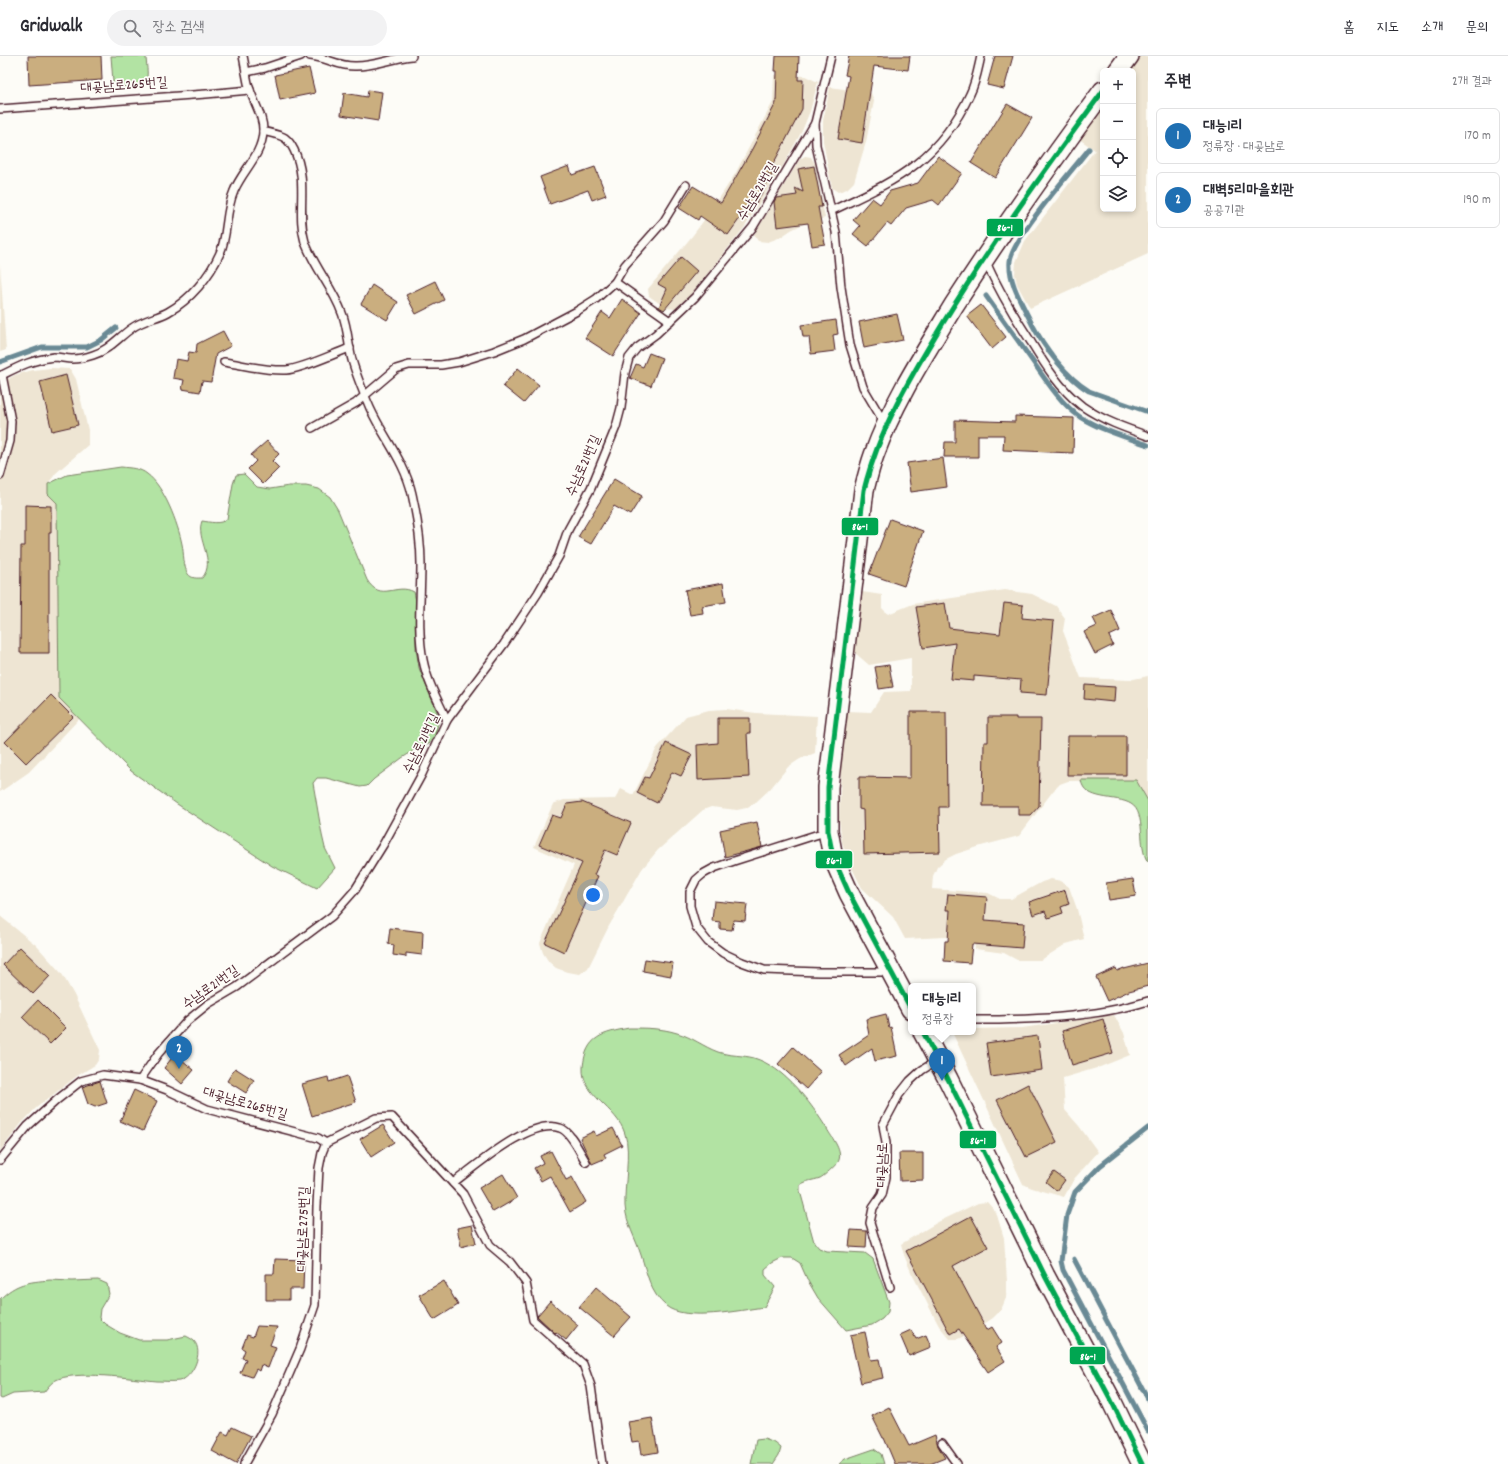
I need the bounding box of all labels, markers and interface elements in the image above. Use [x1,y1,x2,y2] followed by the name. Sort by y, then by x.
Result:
[107,10,387,46] search box
[20,14,83,41] text: Gridwalk
[121,17,143,39] icon: search
[153,17,204,39] text: 장소 검색
[1343,18,1354,38] text: 홈
[1376,18,1399,38] text: 지도
[1421,18,1443,38] text: 소개
[1465,18,1488,38] text: 문의
[1100,68,1136,212] map controls
[1100,68,1136,104] button: +
[1164,71,1191,95] text: 주변
[80,73,169,99] street label: 대곶남로265번길
[1452,73,1492,92] text: 2개 결과
[1100,104,1136,140] button: −
[1203,116,1243,138] text: 대능1리
[1177,127,1179,146] text: 1
[1464,127,1491,146] text: 170 m
[1203,138,1285,157] text: 정류장 · 대곶남로
[1100,140,1136,176] button: locate
[733,158,784,225] street label: 수남로21번길
[1100,176,1136,212] button: layers
[1203,180,1294,202] text: 대벽5리마을회관
[1175,191,1181,210] text: 2
[1463,191,1491,210] text: 190 m
[1203,202,1245,221] text: 공공기관
[986,218,1024,237] line badge: 86-1
[997,221,1013,237] text: 86-1
[562,431,607,500] street label: 수남로21번길
[841,517,879,536] line badge: 86-1
[852,520,868,536] text: 86-1
[399,710,446,778] street label: 수남로21번길
[815,850,853,869] line badge: 86-1
[826,854,842,870] text: 86-1
[583,885,603,905] your location
[178,961,244,1015] street label: 수남로21번길
[908,983,976,1035] popup
[922,989,962,1011] text: 대능1리
[922,1011,954,1030] text: 정류장
[166,1036,192,1069] pin: 2
[929,1048,955,1081] pin: 1
[200,1082,290,1126] street label: 대곶남로265번길
[959,1130,997,1149] line badge: 86-1
[970,1134,986,1150] text: 86-1
[872,1142,894,1188] street label: 대곶남로
[293,1185,316,1272] street label: 대곶남로275번길
[1069,1346,1106,1365] line badge: 86-1
[1080,1350,1096,1366] text: 86-1

